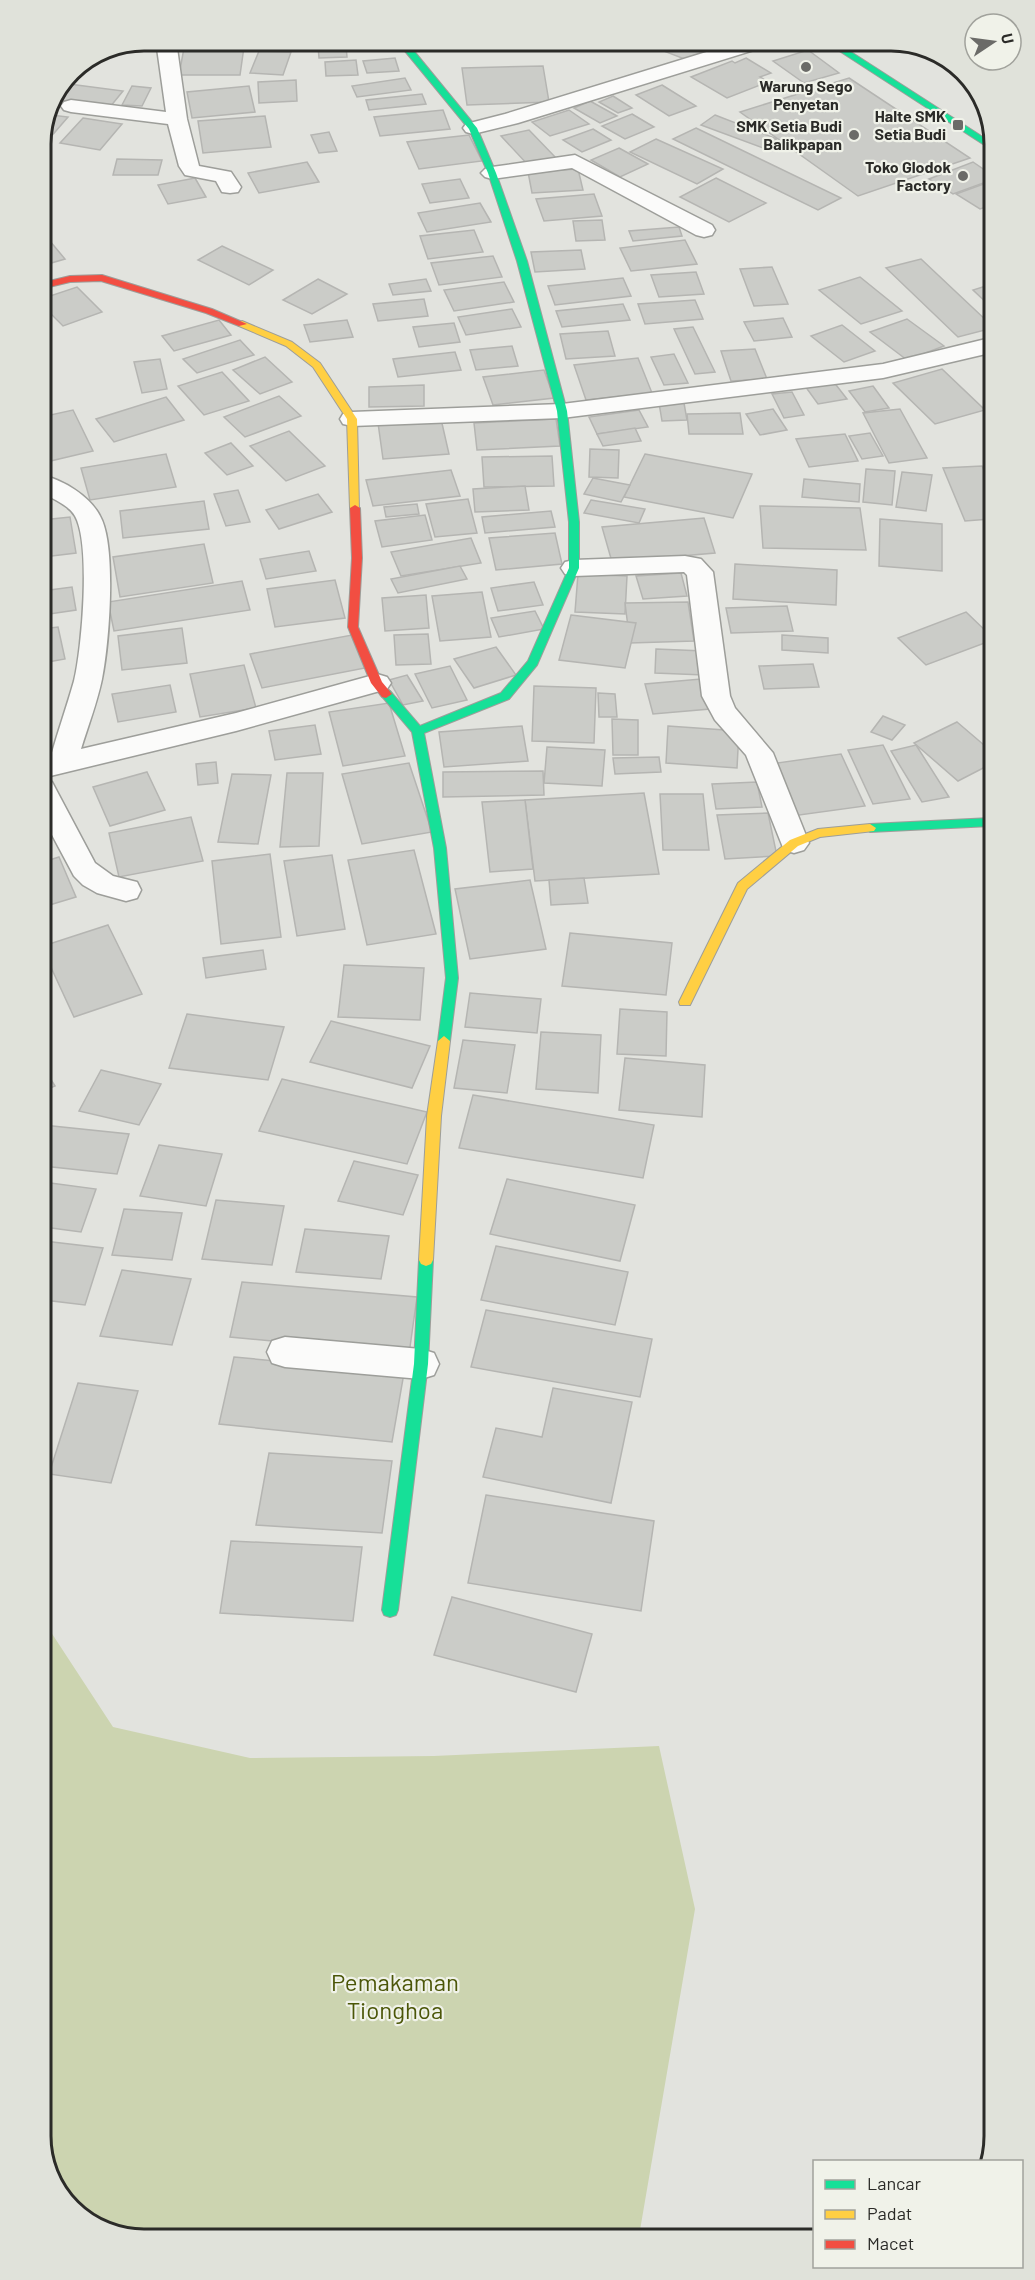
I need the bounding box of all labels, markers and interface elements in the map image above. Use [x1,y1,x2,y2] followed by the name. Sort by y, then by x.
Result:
[963,12,1023,72] north arrow
[998,31,1018,46] text: U
[799,60,813,74] marker: Warung Sego Penyetan
[759,76,853,113] place label: Warung Sego Penyetan
[874,106,946,143] place label: Halte SMK Setia Budi
[736,116,842,153] place label: SMK Setia Budi Balikpapan
[951,118,965,132] marker: Halte SMK Setia Budi
[847,128,861,142] marker: SMK Setia Budi Balikpapan
[865,157,951,194] place label: Toko Glodok Factory
[956,169,970,183] marker: Toko Glodok Factory
[331,1967,459,2024] park label: Pemakaman Tionghoa
[813,2160,1023,2268] legend
[867,2172,922,2194] text: Lancar
[867,2202,912,2224] text: Padat
[867,2232,914,2254] text: Macet

